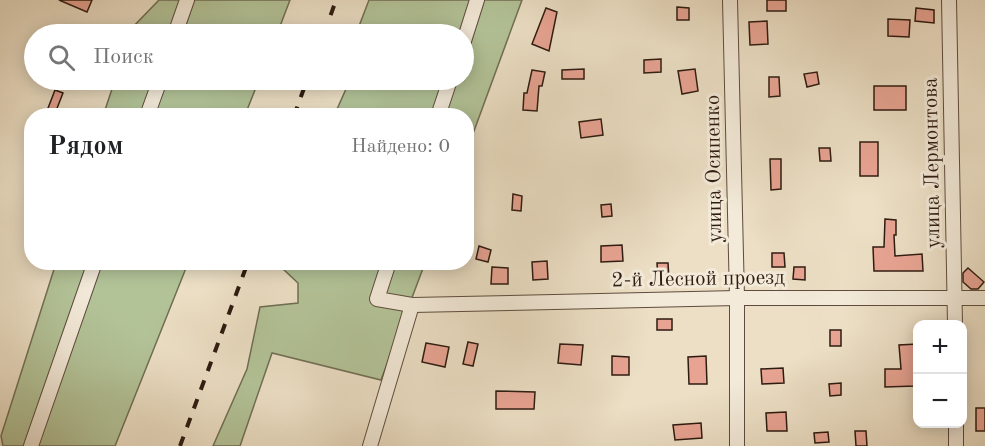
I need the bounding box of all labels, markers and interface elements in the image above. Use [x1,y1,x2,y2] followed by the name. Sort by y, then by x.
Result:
[24,24,474,90] search box
[45,41,78,74] icon: search
[93,46,154,68] text: Поиск
[921,77,944,249] street label: улица Лермонтова
[703,95,726,243] street label: улица Осипенко
[48,134,123,160] text: Рядом
[351,137,450,157] text: Найдено: 0
[611,267,786,292] street label: 2-й Лесной проезд
[913,320,967,428] map controls
[913,320,967,374] button: +
[913,374,967,428] button: −

